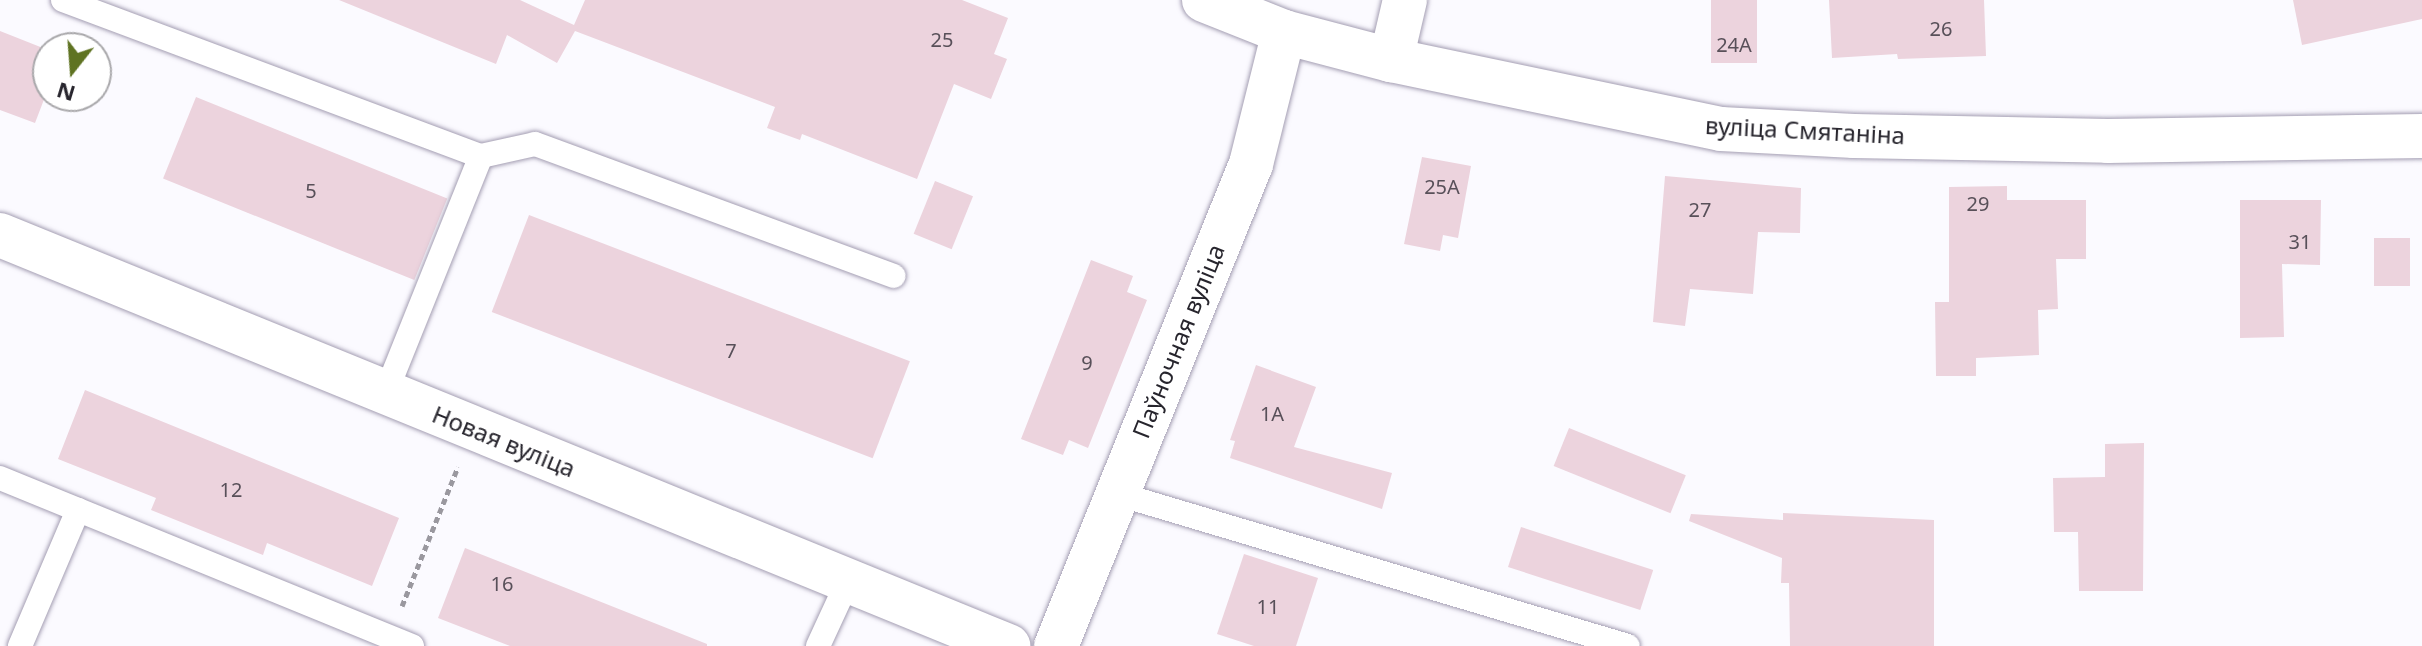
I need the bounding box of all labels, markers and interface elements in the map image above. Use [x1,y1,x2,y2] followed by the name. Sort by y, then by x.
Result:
[1930,16,1952,40] house number: 26
[931,27,953,51] house number: 25
[32,32,112,112] north arrow
[1716,32,1752,56] house number: 24А
[53,76,79,110] text: N
[1704,110,1906,150] street label: вуліца Смятаніна
[1424,174,1460,198] house number: 25А
[305,178,317,202] house number: 5
[1967,191,1989,215] house number: 29
[1689,197,1711,221] house number: 27
[2289,229,2311,253] house number: 31
[1126,240,1230,442] street label: Паўночная вуліца
[725,338,737,362] house number: 7
[1081,350,1093,374] house number: 9
[428,399,580,483] street label: Новая вуліца
[1260,401,1284,425] house number: 1А
[220,477,242,501] house number: 12
[491,571,513,595] house number: 16
[1257,594,1279,618] house number: 11

